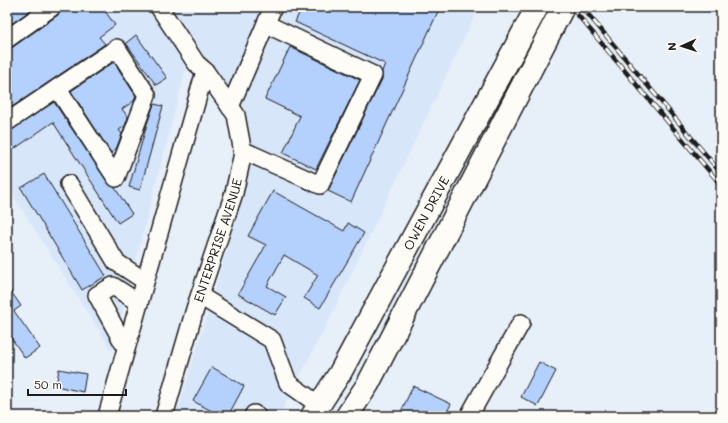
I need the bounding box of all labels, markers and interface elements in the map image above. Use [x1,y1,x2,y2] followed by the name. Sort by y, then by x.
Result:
[662,26,702,66] north arrow
[664,42,679,51] text: N
[399,173,453,253] street label: OWEN DRIVE
[189,176,245,304] street label: ENTERPRISE AVENUE
[28,371,126,397] scale bar
[34,376,62,392] text: 50 m

